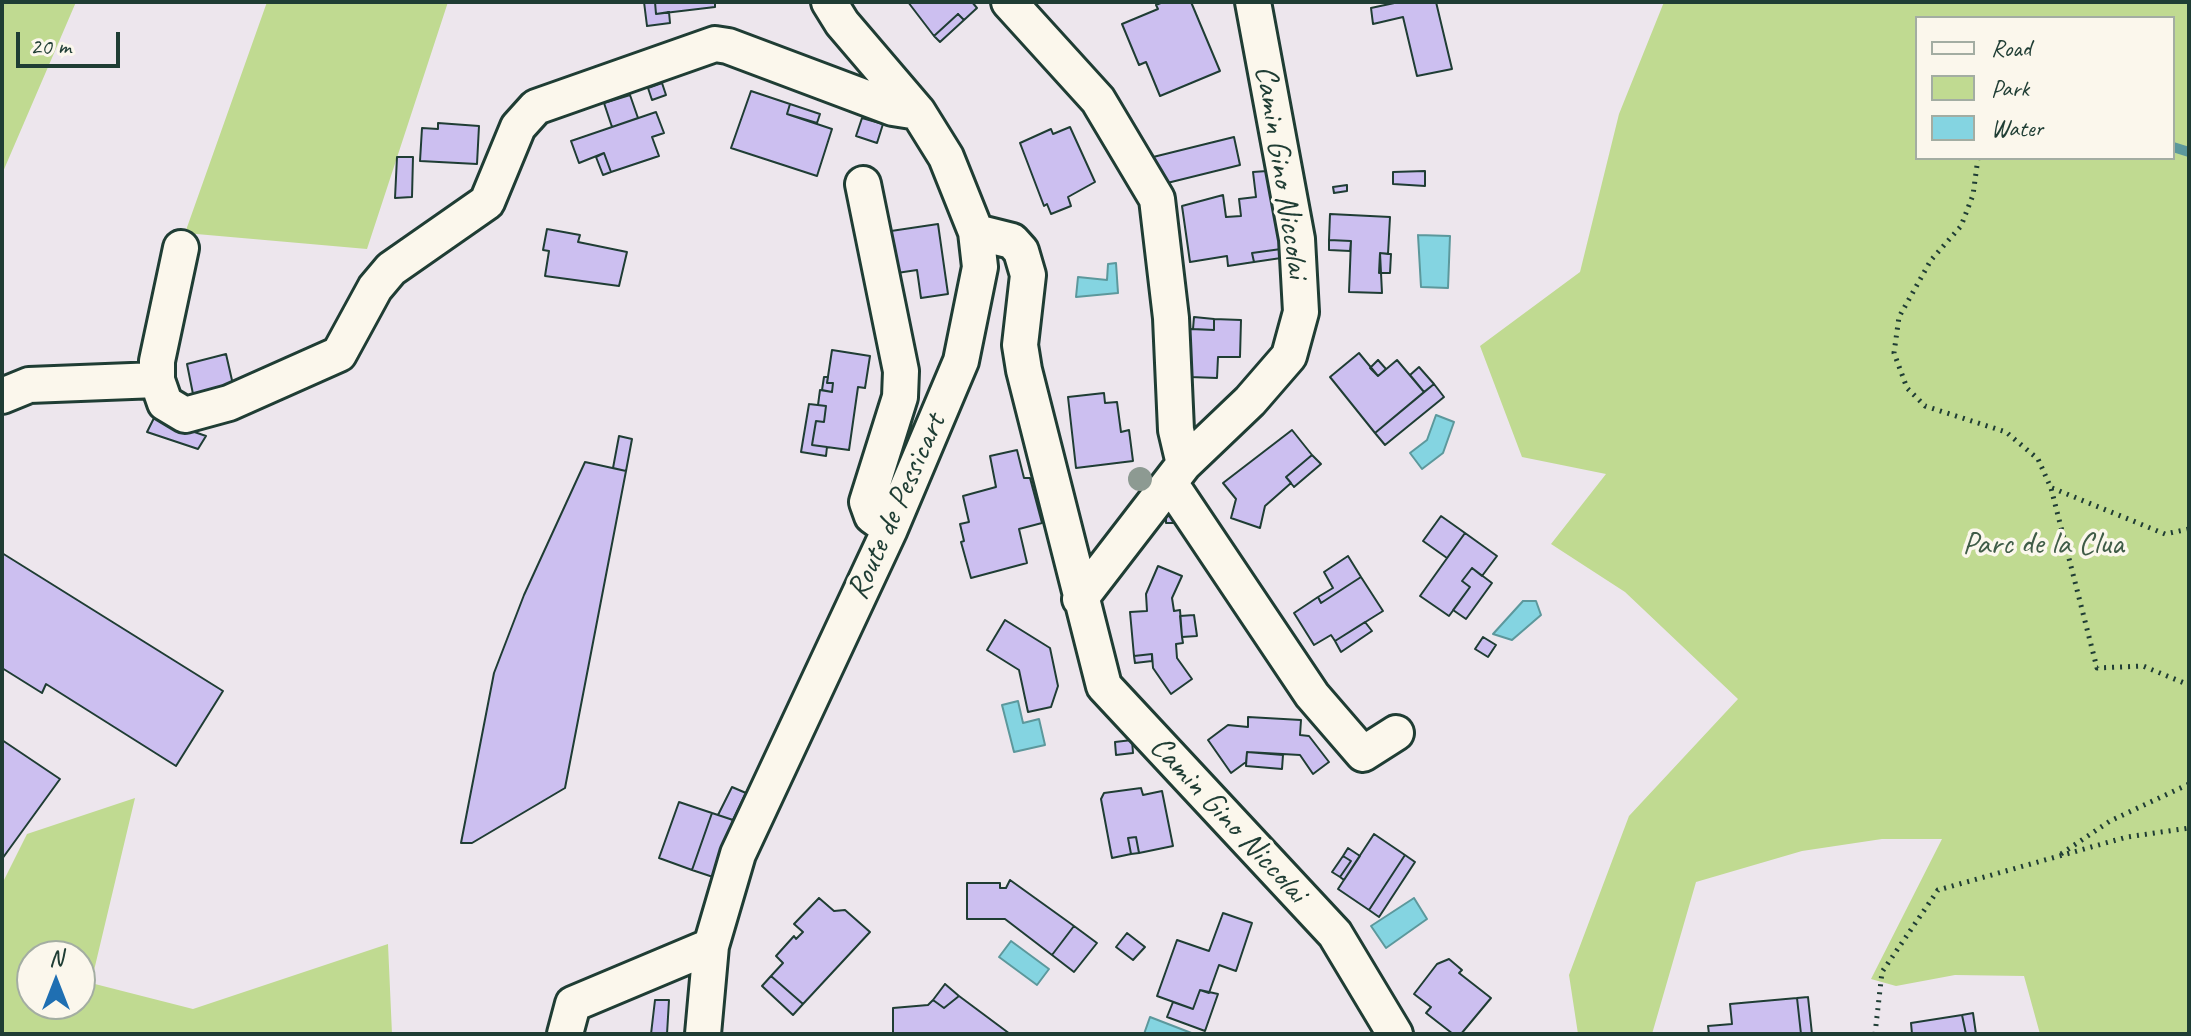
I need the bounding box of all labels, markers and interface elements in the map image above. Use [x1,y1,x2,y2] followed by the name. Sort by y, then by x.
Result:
[20,16,124,66] scale bar
[1915,16,2175,160] legend
[30,31,71,61] text: 20 m
[1991,33,2031,63] text: Road
[1245,63,1317,281] street label: Camin Gino Niccolai
[1991,73,2029,103] text: Park
[1991,113,2043,143] text: Water
[839,408,955,606] street label: Route de Pessicart
[1962,526,2124,564] park label: Parc de la Clua
[1141,728,1315,912] street label: Camin Gino Niccolai
[16,940,96,1020] north arrow
[49,944,63,972] text: N

